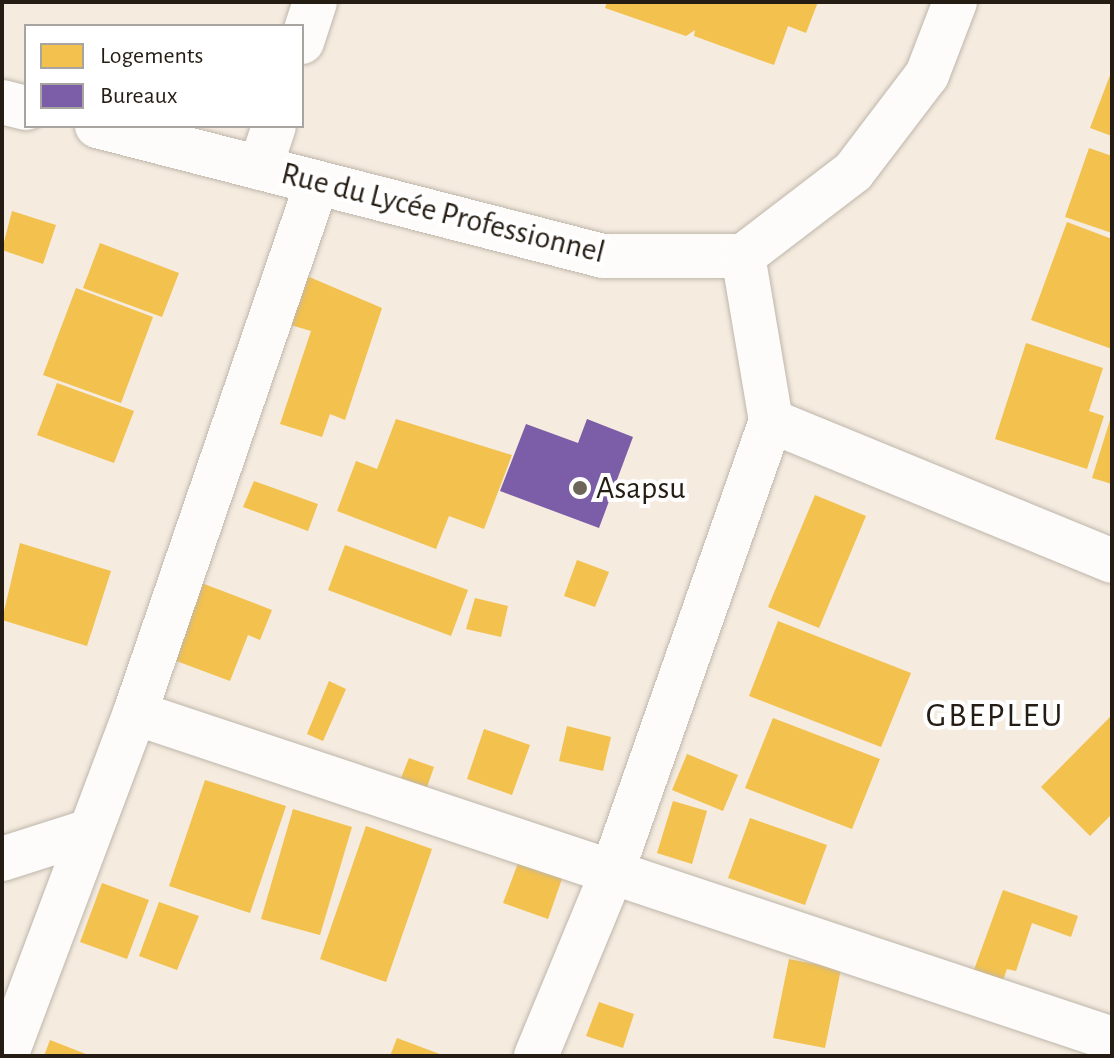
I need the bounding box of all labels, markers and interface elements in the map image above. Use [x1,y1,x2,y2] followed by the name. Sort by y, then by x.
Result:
[24,24,304,128] legend
[100,44,203,68] text: Logements
[100,84,177,108] text: Bureaux
[277,154,609,272] street label: Rue du Lycée Professionnel
[596,469,686,507] place label: Asapsu
[571,479,589,497] marker: Asapsu
[926,697,1064,737] district label: GBEPLEU

